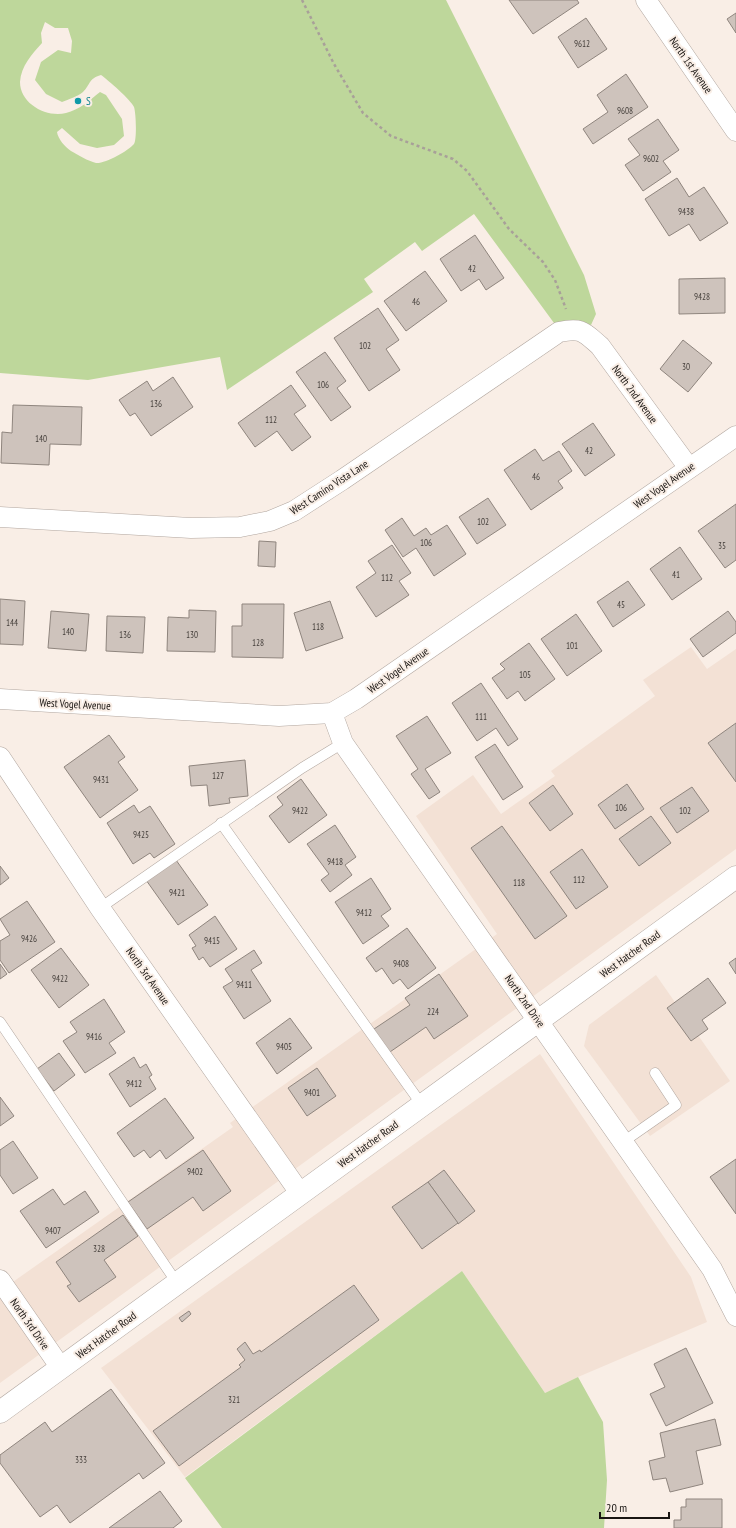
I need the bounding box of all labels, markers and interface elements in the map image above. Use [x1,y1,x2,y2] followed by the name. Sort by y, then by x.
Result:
[666,34,716,96] street label: North 1st Avenue
[574,38,590,49] house number: 9612
[86,94,91,108] place label: S
[73,96,83,106] marker: S
[617,105,633,116] house number: 9608
[643,153,659,164] house number: 9602
[678,206,694,217] house number: 9438
[468,263,476,274] house number: 42
[694,291,710,302] house number: 9428
[412,296,420,307] house number: 46
[359,340,371,351] house number: 102
[682,361,690,372] house number: 30
[609,362,661,426] street label: North 2nd Avenue
[317,379,329,390] house number: 106
[150,398,162,409] house number: 136
[265,414,277,425] house number: 112
[35,433,47,444] house number: 140
[585,445,593,456] house number: 42
[287,456,371,517] street label: West Camino Vista Lane
[631,459,698,511] street label: West Vogel Avenue
[532,471,540,482] house number: 46
[477,516,489,527] house number: 102
[420,537,432,548] house number: 106
[718,540,726,551] house number: 35
[672,569,680,580] house number: 41
[381,572,393,583] house number: 112
[617,599,625,610] house number: 45
[6,617,18,628] house number: 144
[312,621,324,632] house number: 118
[62,626,74,637] house number: 140
[119,629,131,640] house number: 136
[186,629,198,640] house number: 130
[252,637,264,648] house number: 128
[566,640,578,651] house number: 101
[365,644,432,696] street label: West Vogel Avenue
[519,669,531,680] house number: 105
[39,695,111,713] street label: West Vogel Avenue
[475,711,487,722] house number: 111
[212,770,224,781] house number: 127
[93,774,109,785] house number: 9431
[615,802,627,813] house number: 106
[292,805,308,816] house number: 9422
[679,805,691,816] house number: 102
[133,829,149,840] house number: 9425
[327,856,343,867] house number: 9418
[573,874,585,885] house number: 112
[513,877,525,888] house number: 118
[169,887,185,898] house number: 9421
[356,907,372,918] house number: 9412
[597,927,663,981] street label: West Hatcher Road
[21,933,37,944] house number: 9426
[204,935,220,946] house number: 9415
[123,945,173,1008] street label: North 3rd Avenue
[393,958,409,969] house number: 9408
[502,972,548,1030] street label: North 2nd Drive
[52,973,68,984] house number: 9422
[236,979,252,990] house number: 9411
[427,1006,439,1017] house number: 224
[86,1031,102,1042] house number: 9416
[276,1041,292,1052] house number: 9405
[126,1078,142,1089] house number: 9412
[304,1087,320,1098] house number: 9401
[335,1117,401,1171] street label: West Hatcher Road
[187,1166,203,1177] house number: 9402
[45,1225,61,1236] house number: 9407
[93,1243,105,1254] house number: 328
[7,1296,53,1353] street label: North 3rd Drive
[73,1308,139,1362] street label: West Hatcher Road
[228,1394,240,1405] house number: 321
[75,1454,87,1465] house number: 333
[600,1494,669,1520] scale bar
[606,1500,627,1515] text: 20 m

